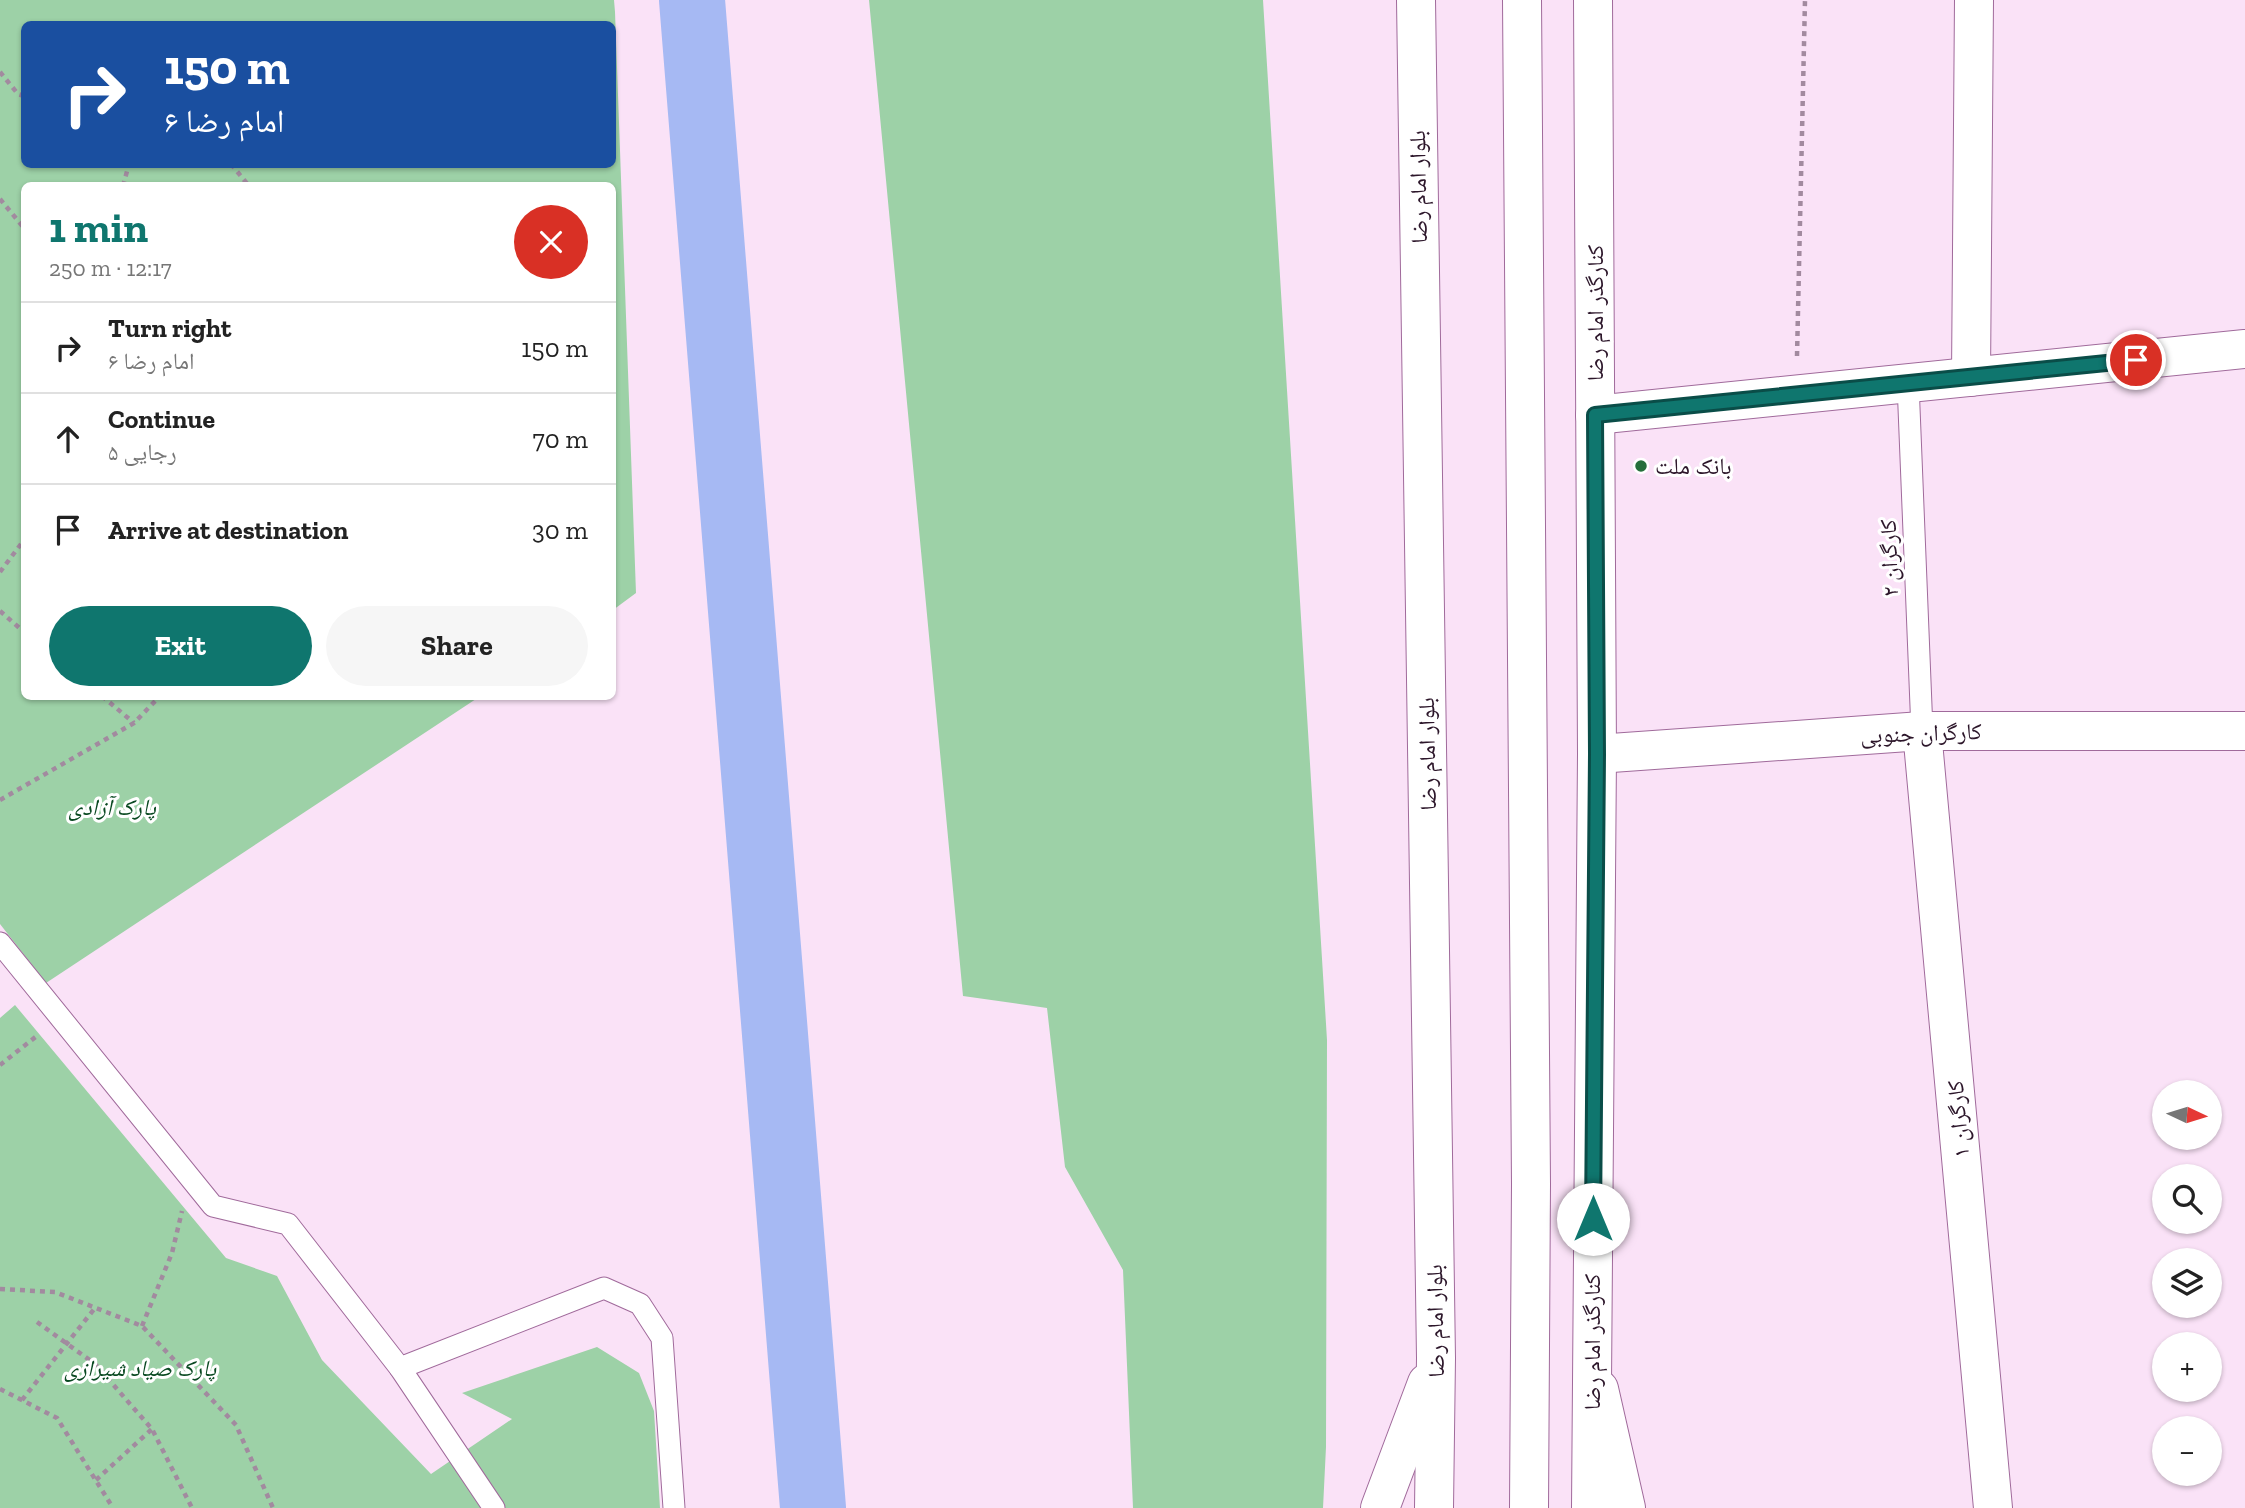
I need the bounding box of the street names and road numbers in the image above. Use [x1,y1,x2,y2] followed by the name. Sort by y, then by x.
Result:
[1403,130,1435,244] street label: بلوار امام رضا
[1581,244,1611,381] street label: کنارگذر امام رضا
[1874,518,1904,597] street label: کارگران ۲
[1412,697,1444,811] street label: بلوار امام رضا
[1860,717,1983,749] street label: کارگران جنوبی
[1941,1079,1975,1159] street label: کارگران ۱
[1420,1264,1452,1378] street label: بلوار امام رضا
[1578,1273,1608,1410] street label: کنارگذر امام رضا

